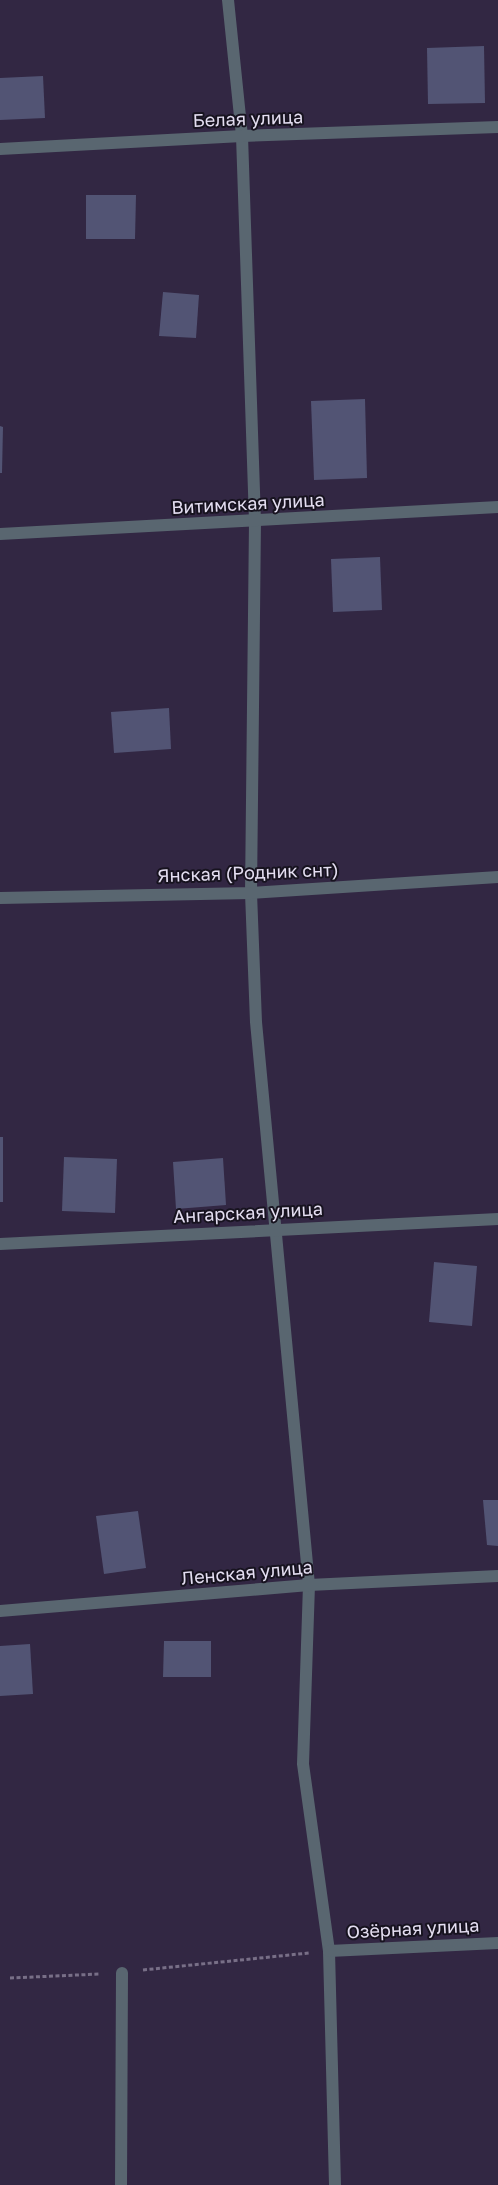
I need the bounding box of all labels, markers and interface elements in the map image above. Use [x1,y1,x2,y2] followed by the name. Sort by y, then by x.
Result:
[192,105,304,131] street label: Белая улица
[171,488,325,518] street label: Витимская улица
[157,858,339,886] street label: Янская (Родник снт)
[173,1197,323,1227] street label: Ангарская улица
[180,1555,314,1589] street label: Ленская улица
[346,1914,480,1942] street label: Озёрная улица

